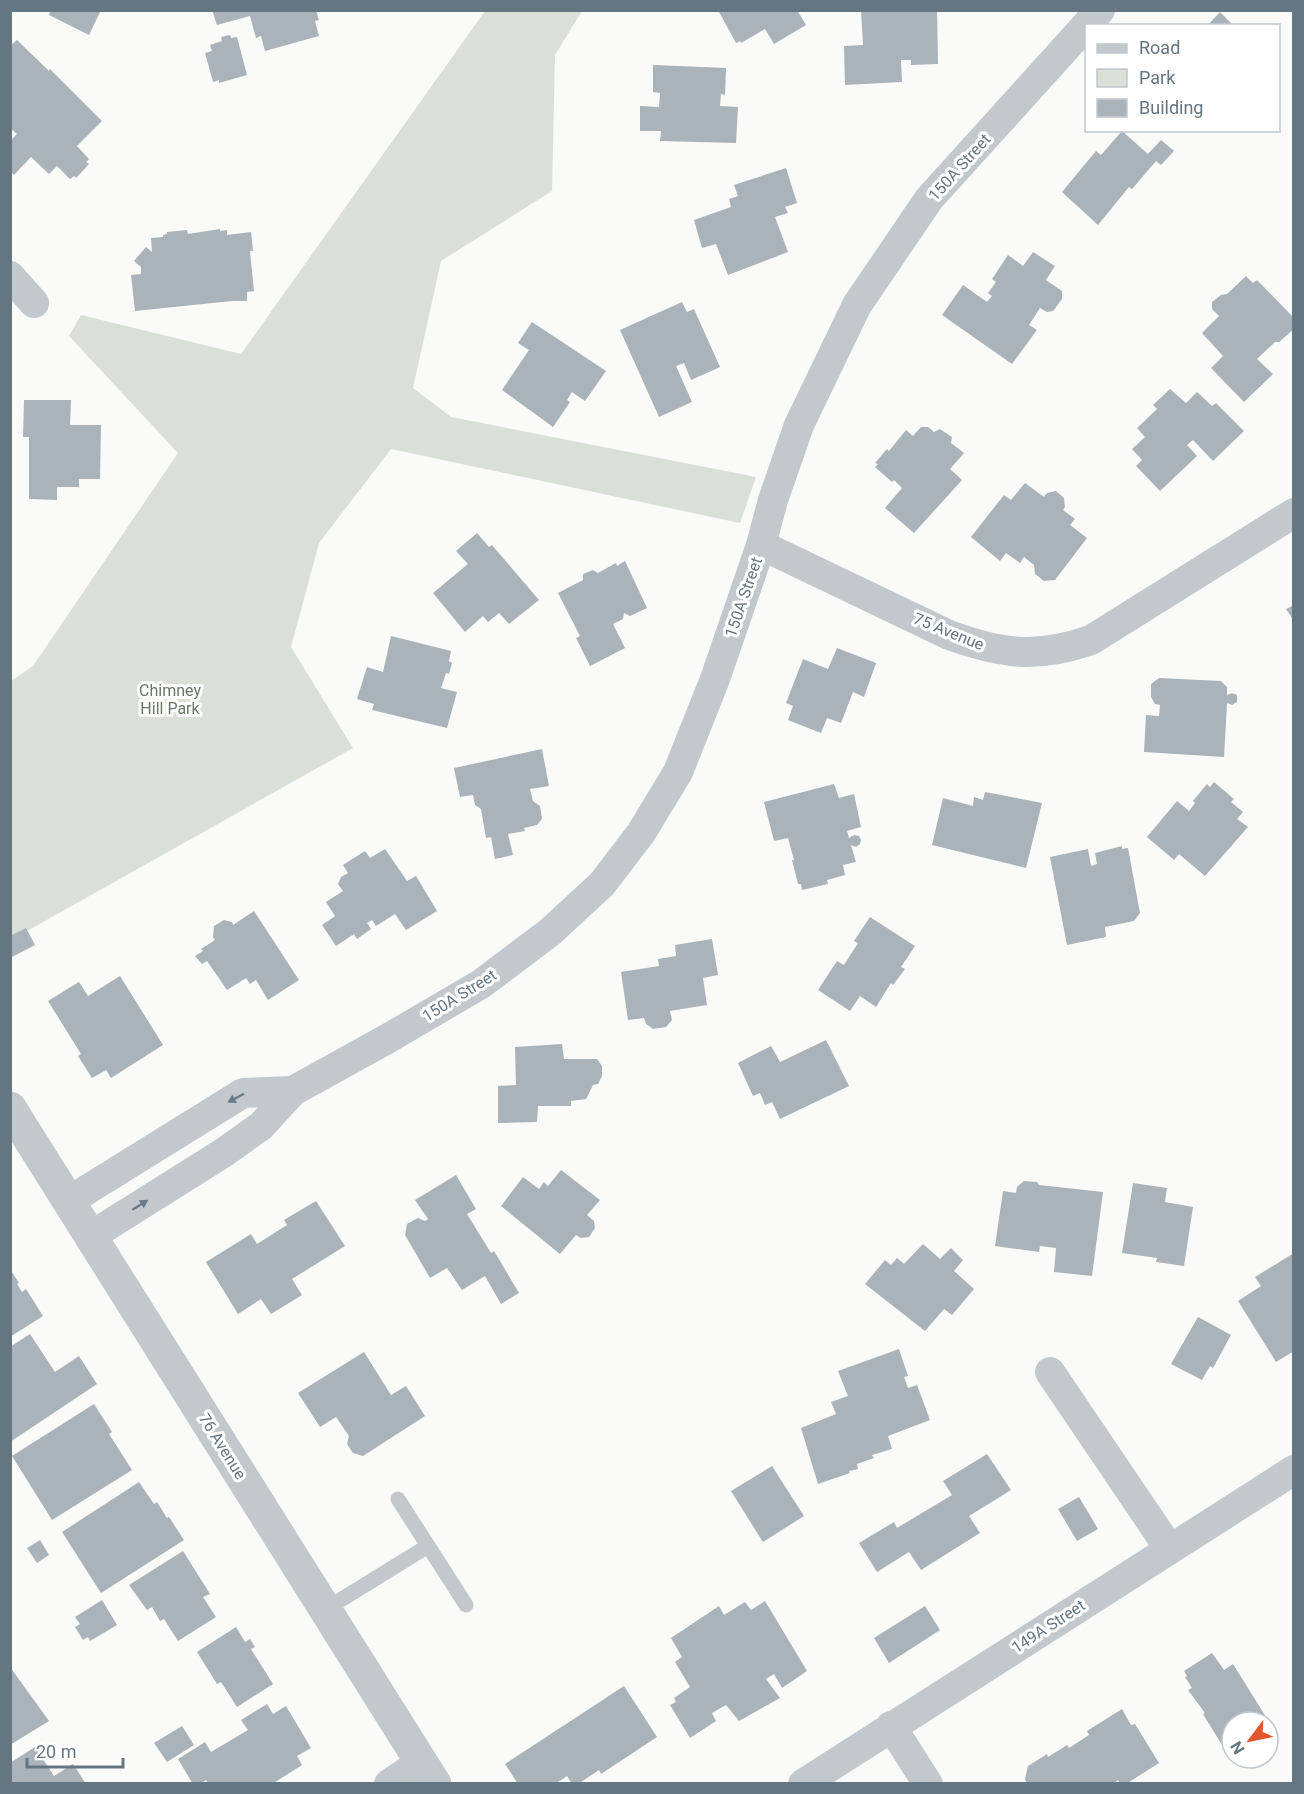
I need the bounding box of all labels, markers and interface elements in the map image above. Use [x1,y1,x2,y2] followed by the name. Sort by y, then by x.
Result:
[1085,24,1280,132] legend
[1139,37,1180,58] text: Road
[1139,67,1176,88] text: Park
[1139,97,1203,118] text: Building
[924,130,994,205] street label: 150A Street
[721,555,766,640] street label: 150A Street
[911,609,987,654] street label: 75 Avenue
[139,681,201,718] park label: Chimney Hill Park
[419,965,500,1026] street label: 150A Street
[227,1093,244,1103] one-way arrow
[132,1199,148,1210] one-way arrow
[195,1410,250,1483] street label: 76 Avenue
[1008,1596,1089,1657] street label: 149A Street
[1220,1710,1280,1770] north arrow
[27,1731,123,1769] scale bar
[1227,1738,1249,1758] text: N
[36,1741,76,1762] text: 20 m

